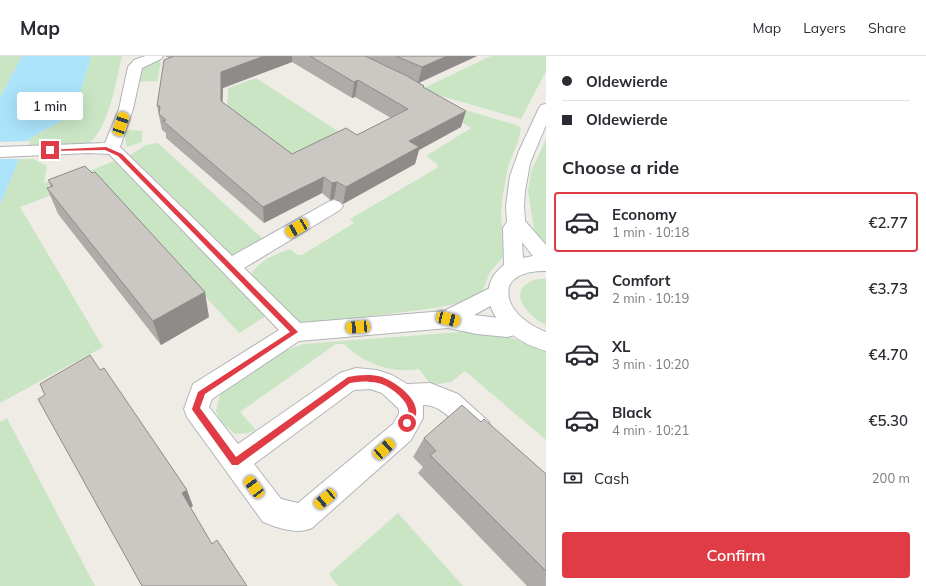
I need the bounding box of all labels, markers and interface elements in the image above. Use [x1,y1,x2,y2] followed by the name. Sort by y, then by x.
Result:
[20,16,60,40] text: Map
[752,19,781,37] text: Map
[803,19,846,37] text: Layers
[868,19,906,37] text: Share
[586,72,668,91] text: Oldewierde
[17,92,83,120] callout: 1 min
[33,98,67,114] text: 1 min
[586,110,668,129] text: Oldewierde
[112,111,130,137] car
[41,141,59,159] route end
[562,156,679,179] text: Choose a ride
[564,204,600,240] icon: car
[612,205,677,224] text: Economy
[868,213,908,232] text: €2.77
[284,217,310,239] car
[612,224,689,240] text: 1 min · 10:18
[564,270,600,306] icon: car
[612,271,670,290] text: Comfort
[868,279,908,298] text: €3.73
[612,290,689,306] text: 2 min · 10:19
[435,310,461,328] car
[346,320,370,334] car
[564,336,600,372] icon: car
[612,337,630,356] text: XL
[868,345,908,364] text: €4.70
[612,356,689,372] text: 3 min · 10:20
[564,402,600,438] icon: car
[612,403,651,422] text: Black
[868,411,908,430] text: €5.30
[398,414,416,432] route start
[612,422,689,438] text: 4 min · 10:21
[371,437,397,461] car
[562,467,584,489] icon: cash
[594,469,629,488] text: Cash
[872,470,910,486] text: 200 m
[242,474,266,500] car
[312,487,338,511] car
[562,532,910,578] button: Confirm

